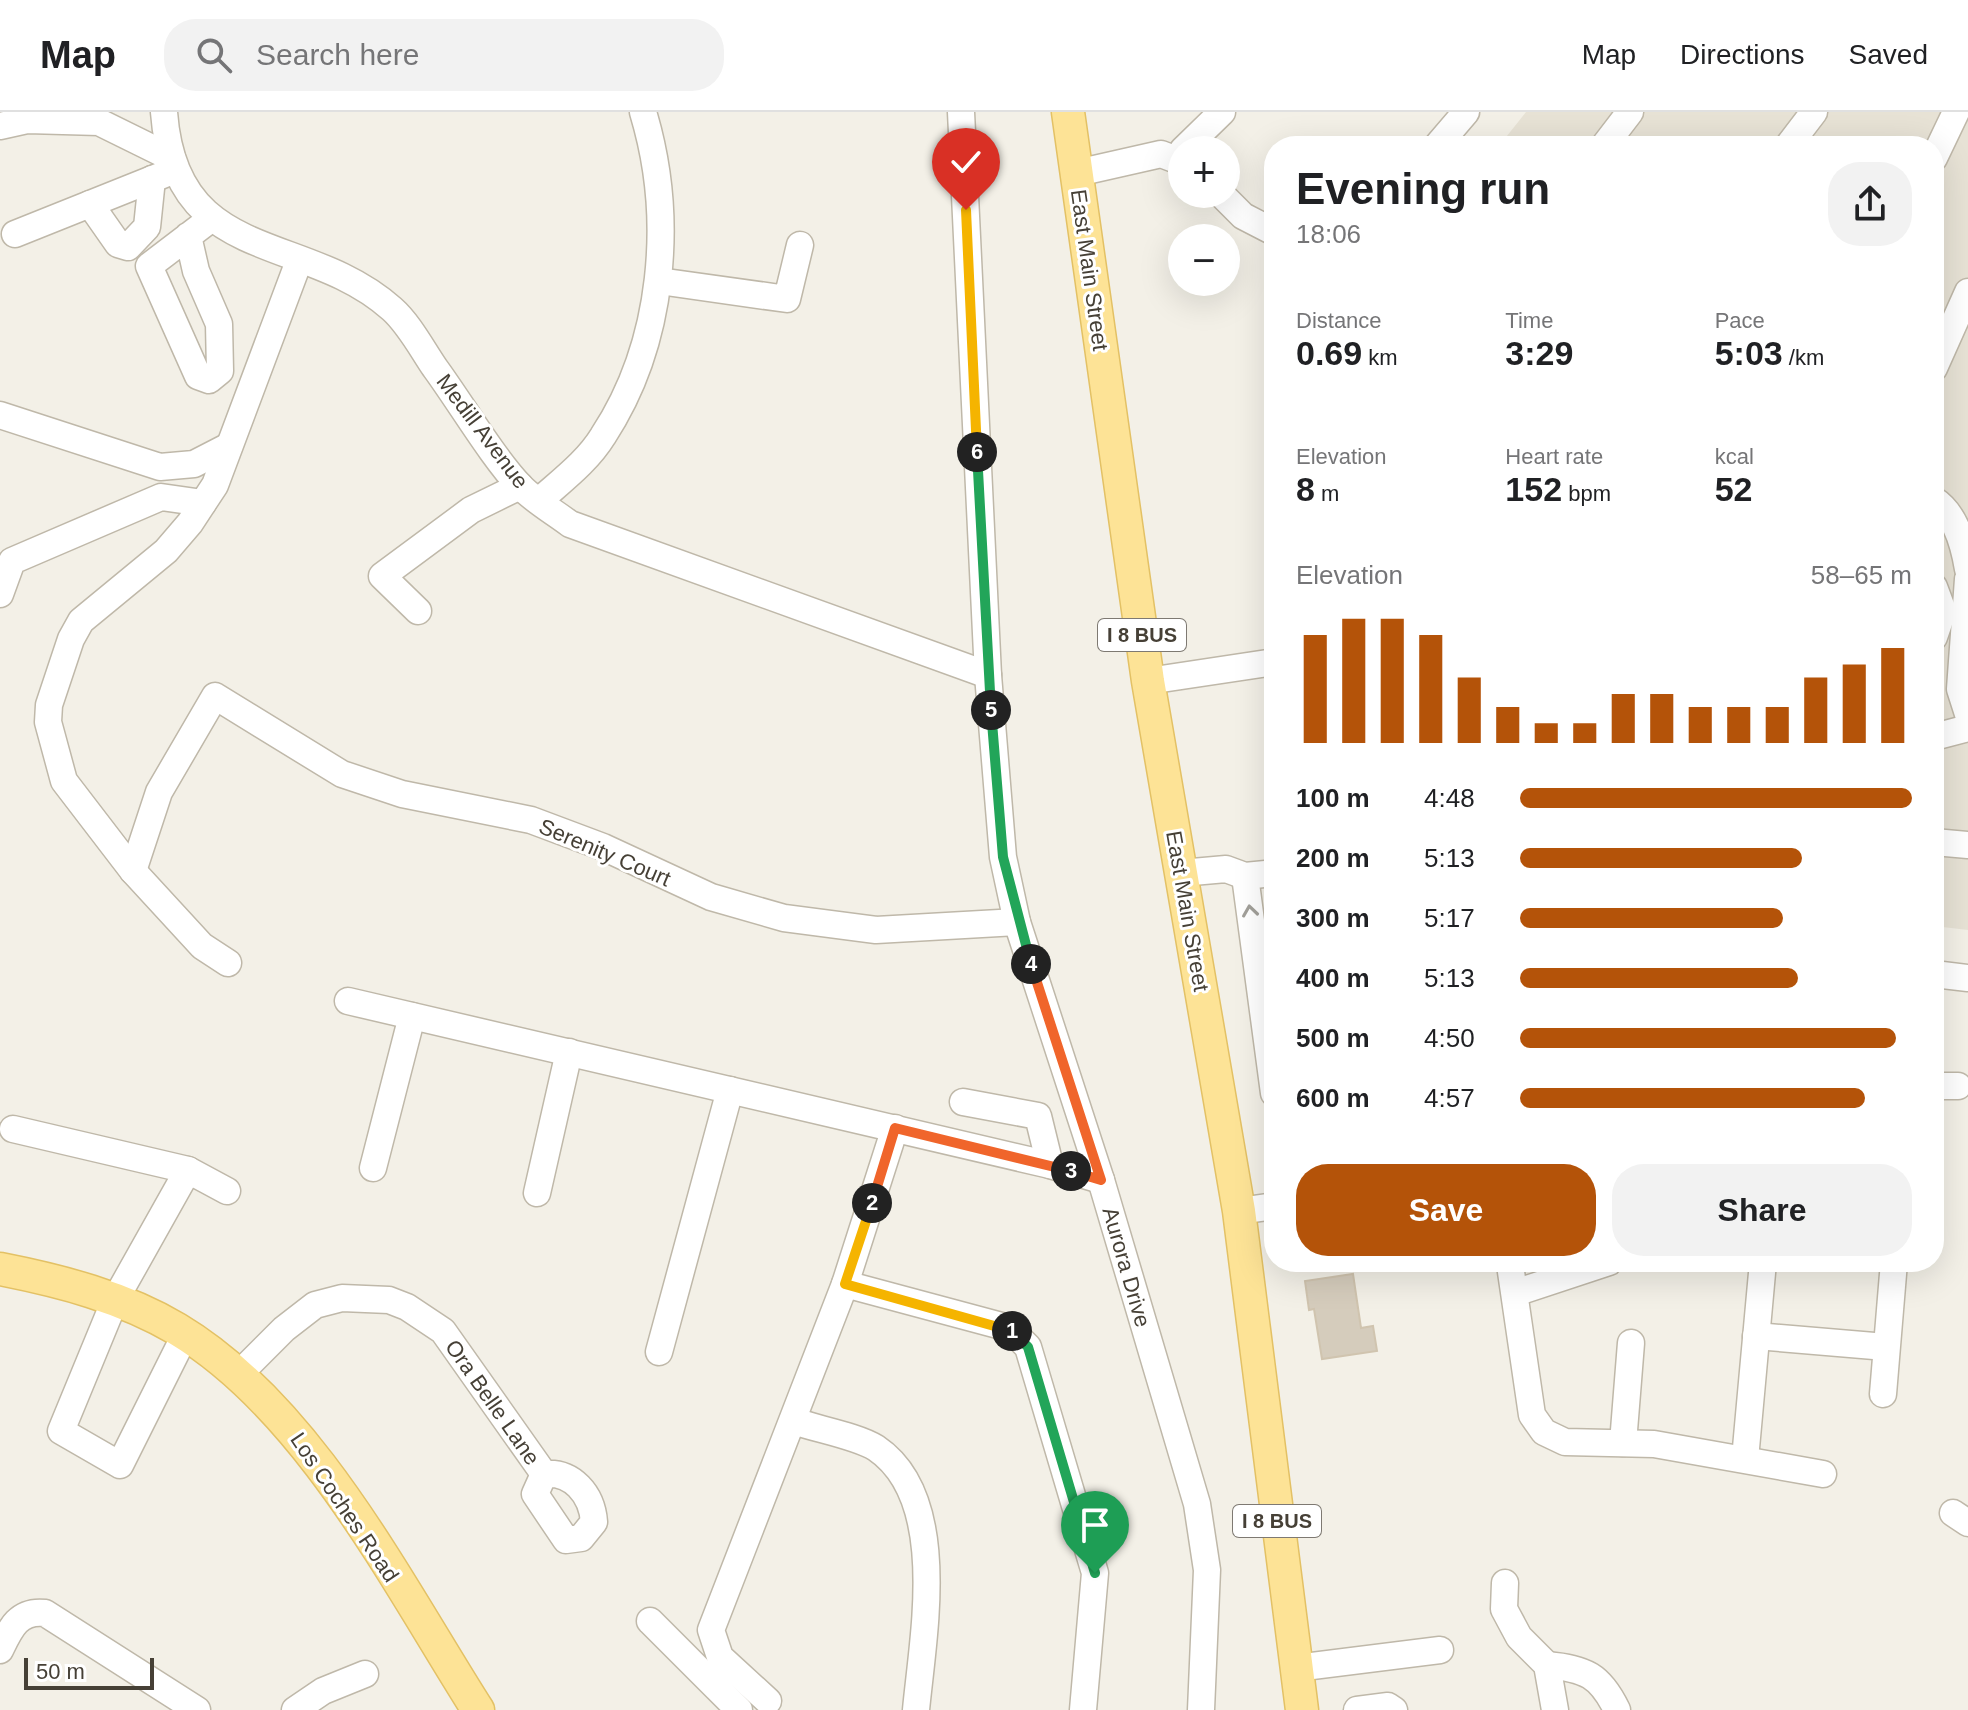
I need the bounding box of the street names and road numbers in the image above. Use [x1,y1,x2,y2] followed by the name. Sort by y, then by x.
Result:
[1066,188,1113,352] street label: East Main Street
[432,369,534,493] street label: Medill Avenue
[1098,619,1186,651] road number: I 8 BUS
[535,813,674,891] street label: Serenity Court
[1161,829,1214,993] street label: East Main Street
[1097,1204,1156,1330] street label: Aurora Drive
[440,1335,545,1470] street label: Ora Belle Lane
[285,1428,404,1587] street label: Los Coches Road
[1233,1505,1321,1537] road number: I 8 BUS

